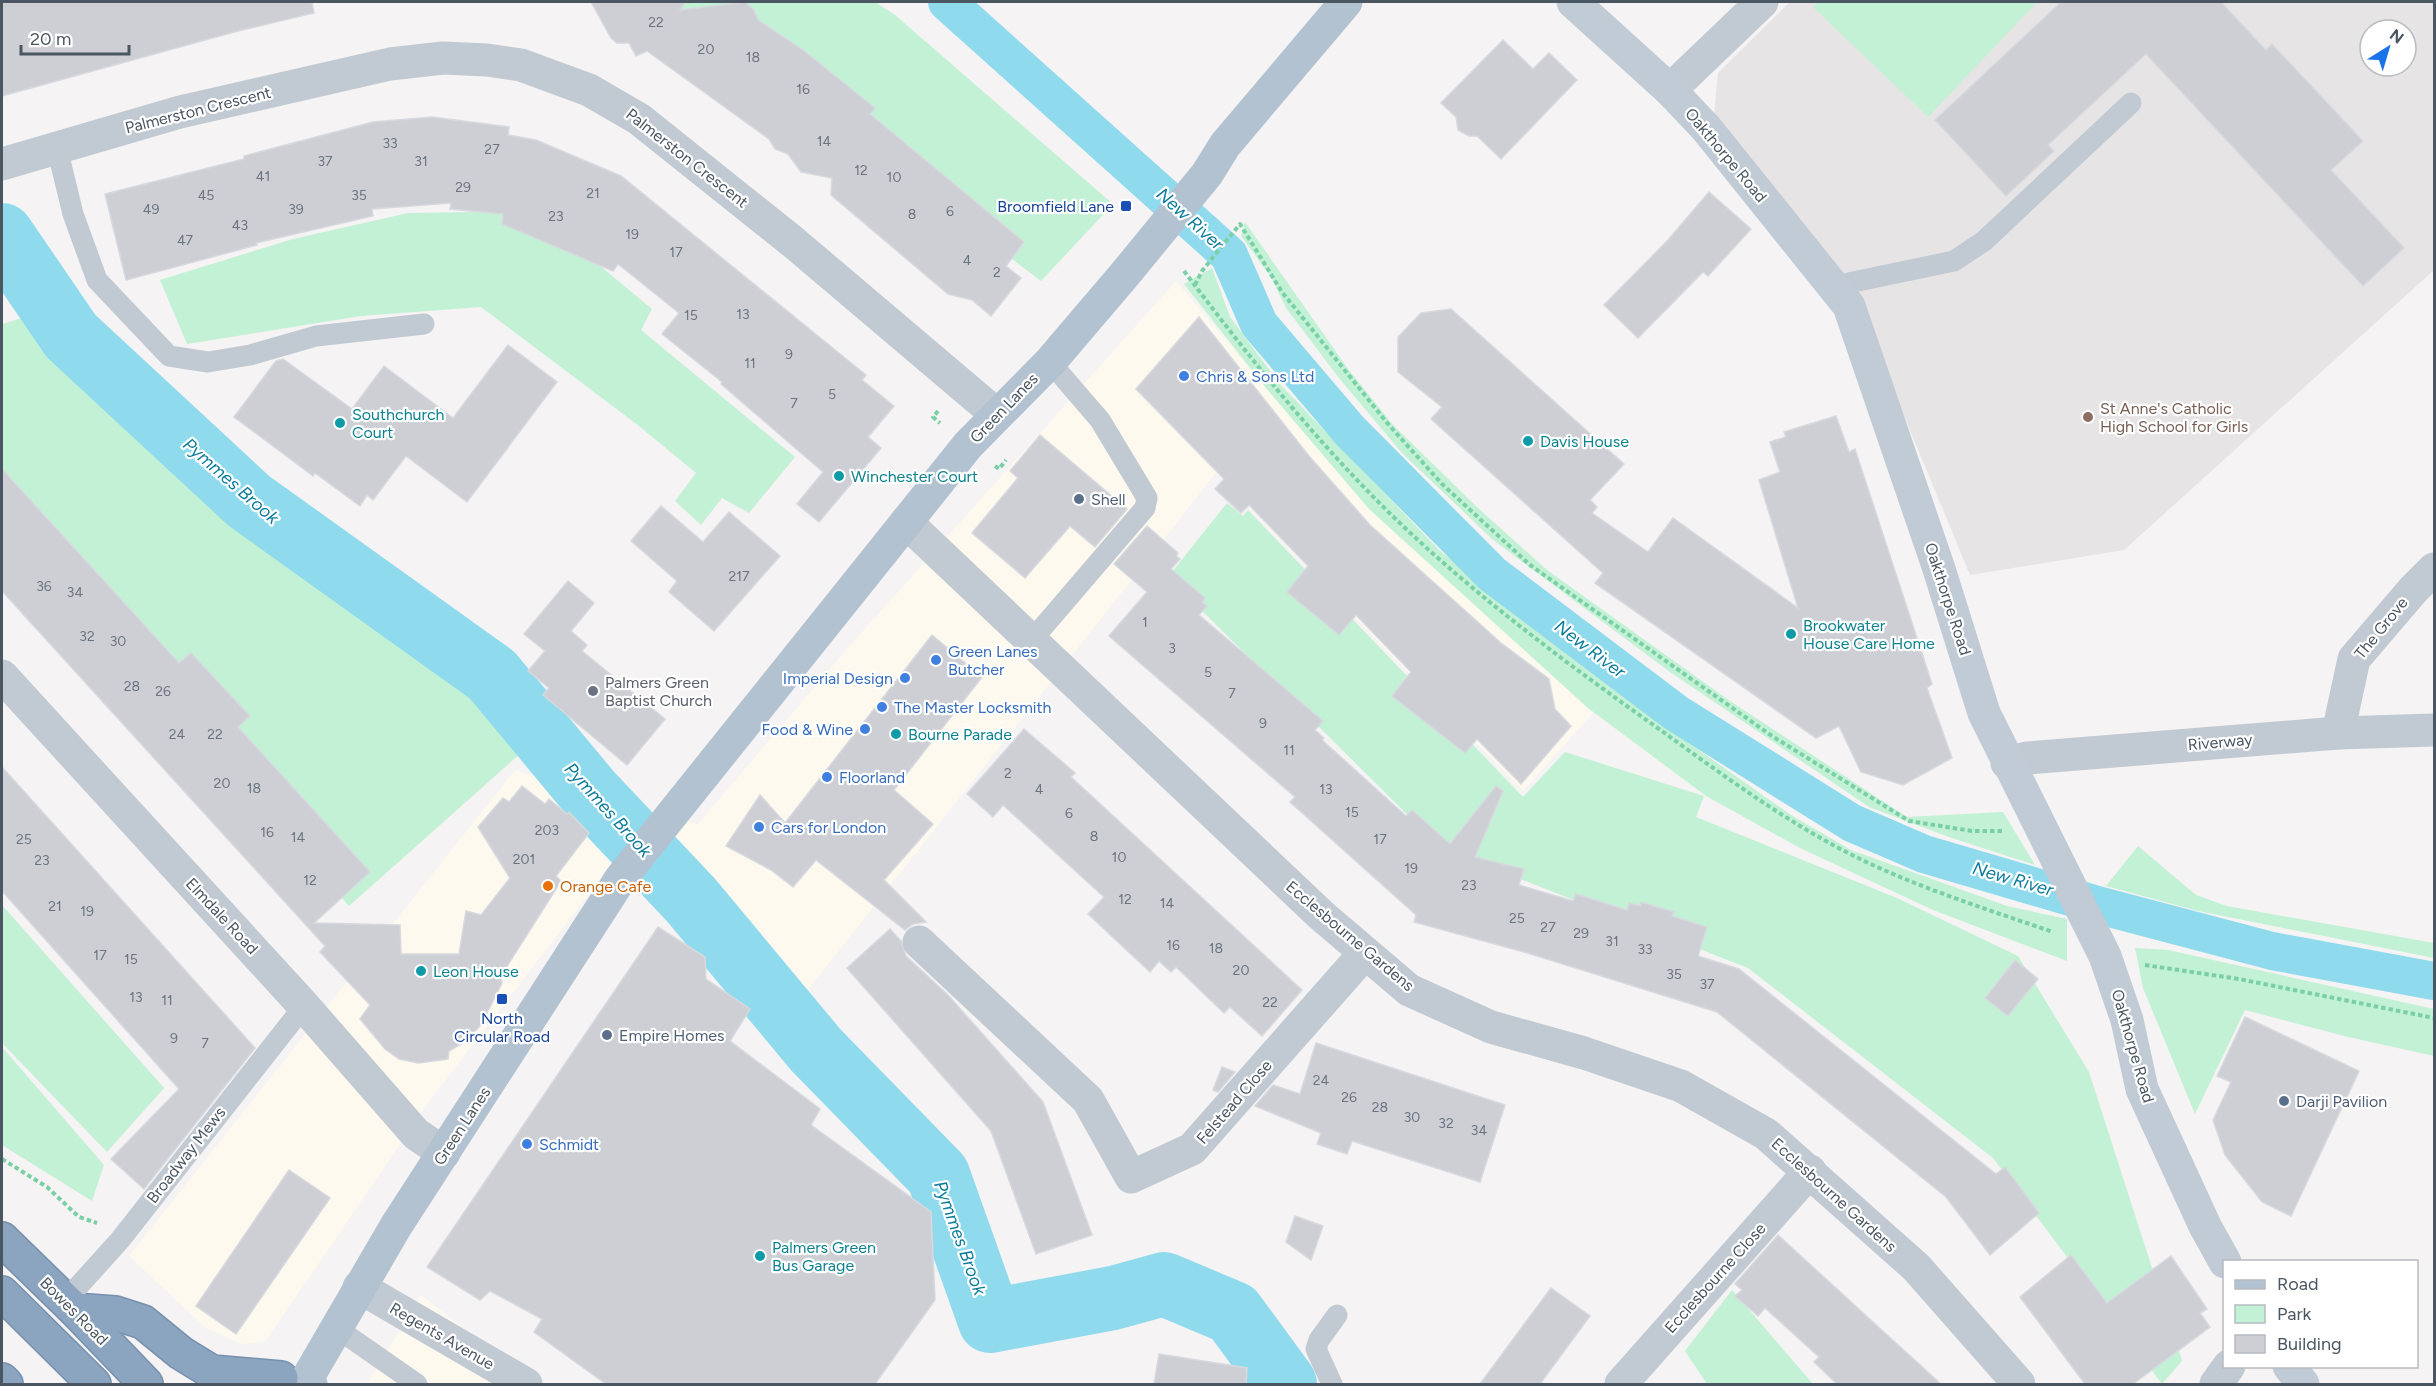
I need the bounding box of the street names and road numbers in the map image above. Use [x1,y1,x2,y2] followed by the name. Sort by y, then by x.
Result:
[123,83,273,137] street label: Palmerston Crescent
[622,104,752,212] street label: Palmerston Crescent
[1681,104,1771,206] street label: Oakthorpe Road
[966,369,1042,447] street label: Green Lanes
[1921,540,1975,658] street label: Oakthorpe Road
[2350,593,2412,663] street label: The Grove
[2187,730,2254,754] street label: Riverway
[182,874,262,958] street label: Elmdale Road
[1282,877,1418,995] street label: Ecclesbourne Gardens
[2108,987,2158,1105] street label: Oakthorpe Road
[1192,1056,1276,1148] street label: Felstead Close
[430,1083,494,1169] street label: Green Lanes
[143,1103,229,1207] street label: Broadway Mews
[1768,1134,1900,1256] street label: Ecclesbourne Gardens
[1661,1219,1770,1337] street label: Ecclesbourne Close
[36,1273,112,1349] street label: Bowes Road
[386,1298,498,1374] street label: Regents Avenue

